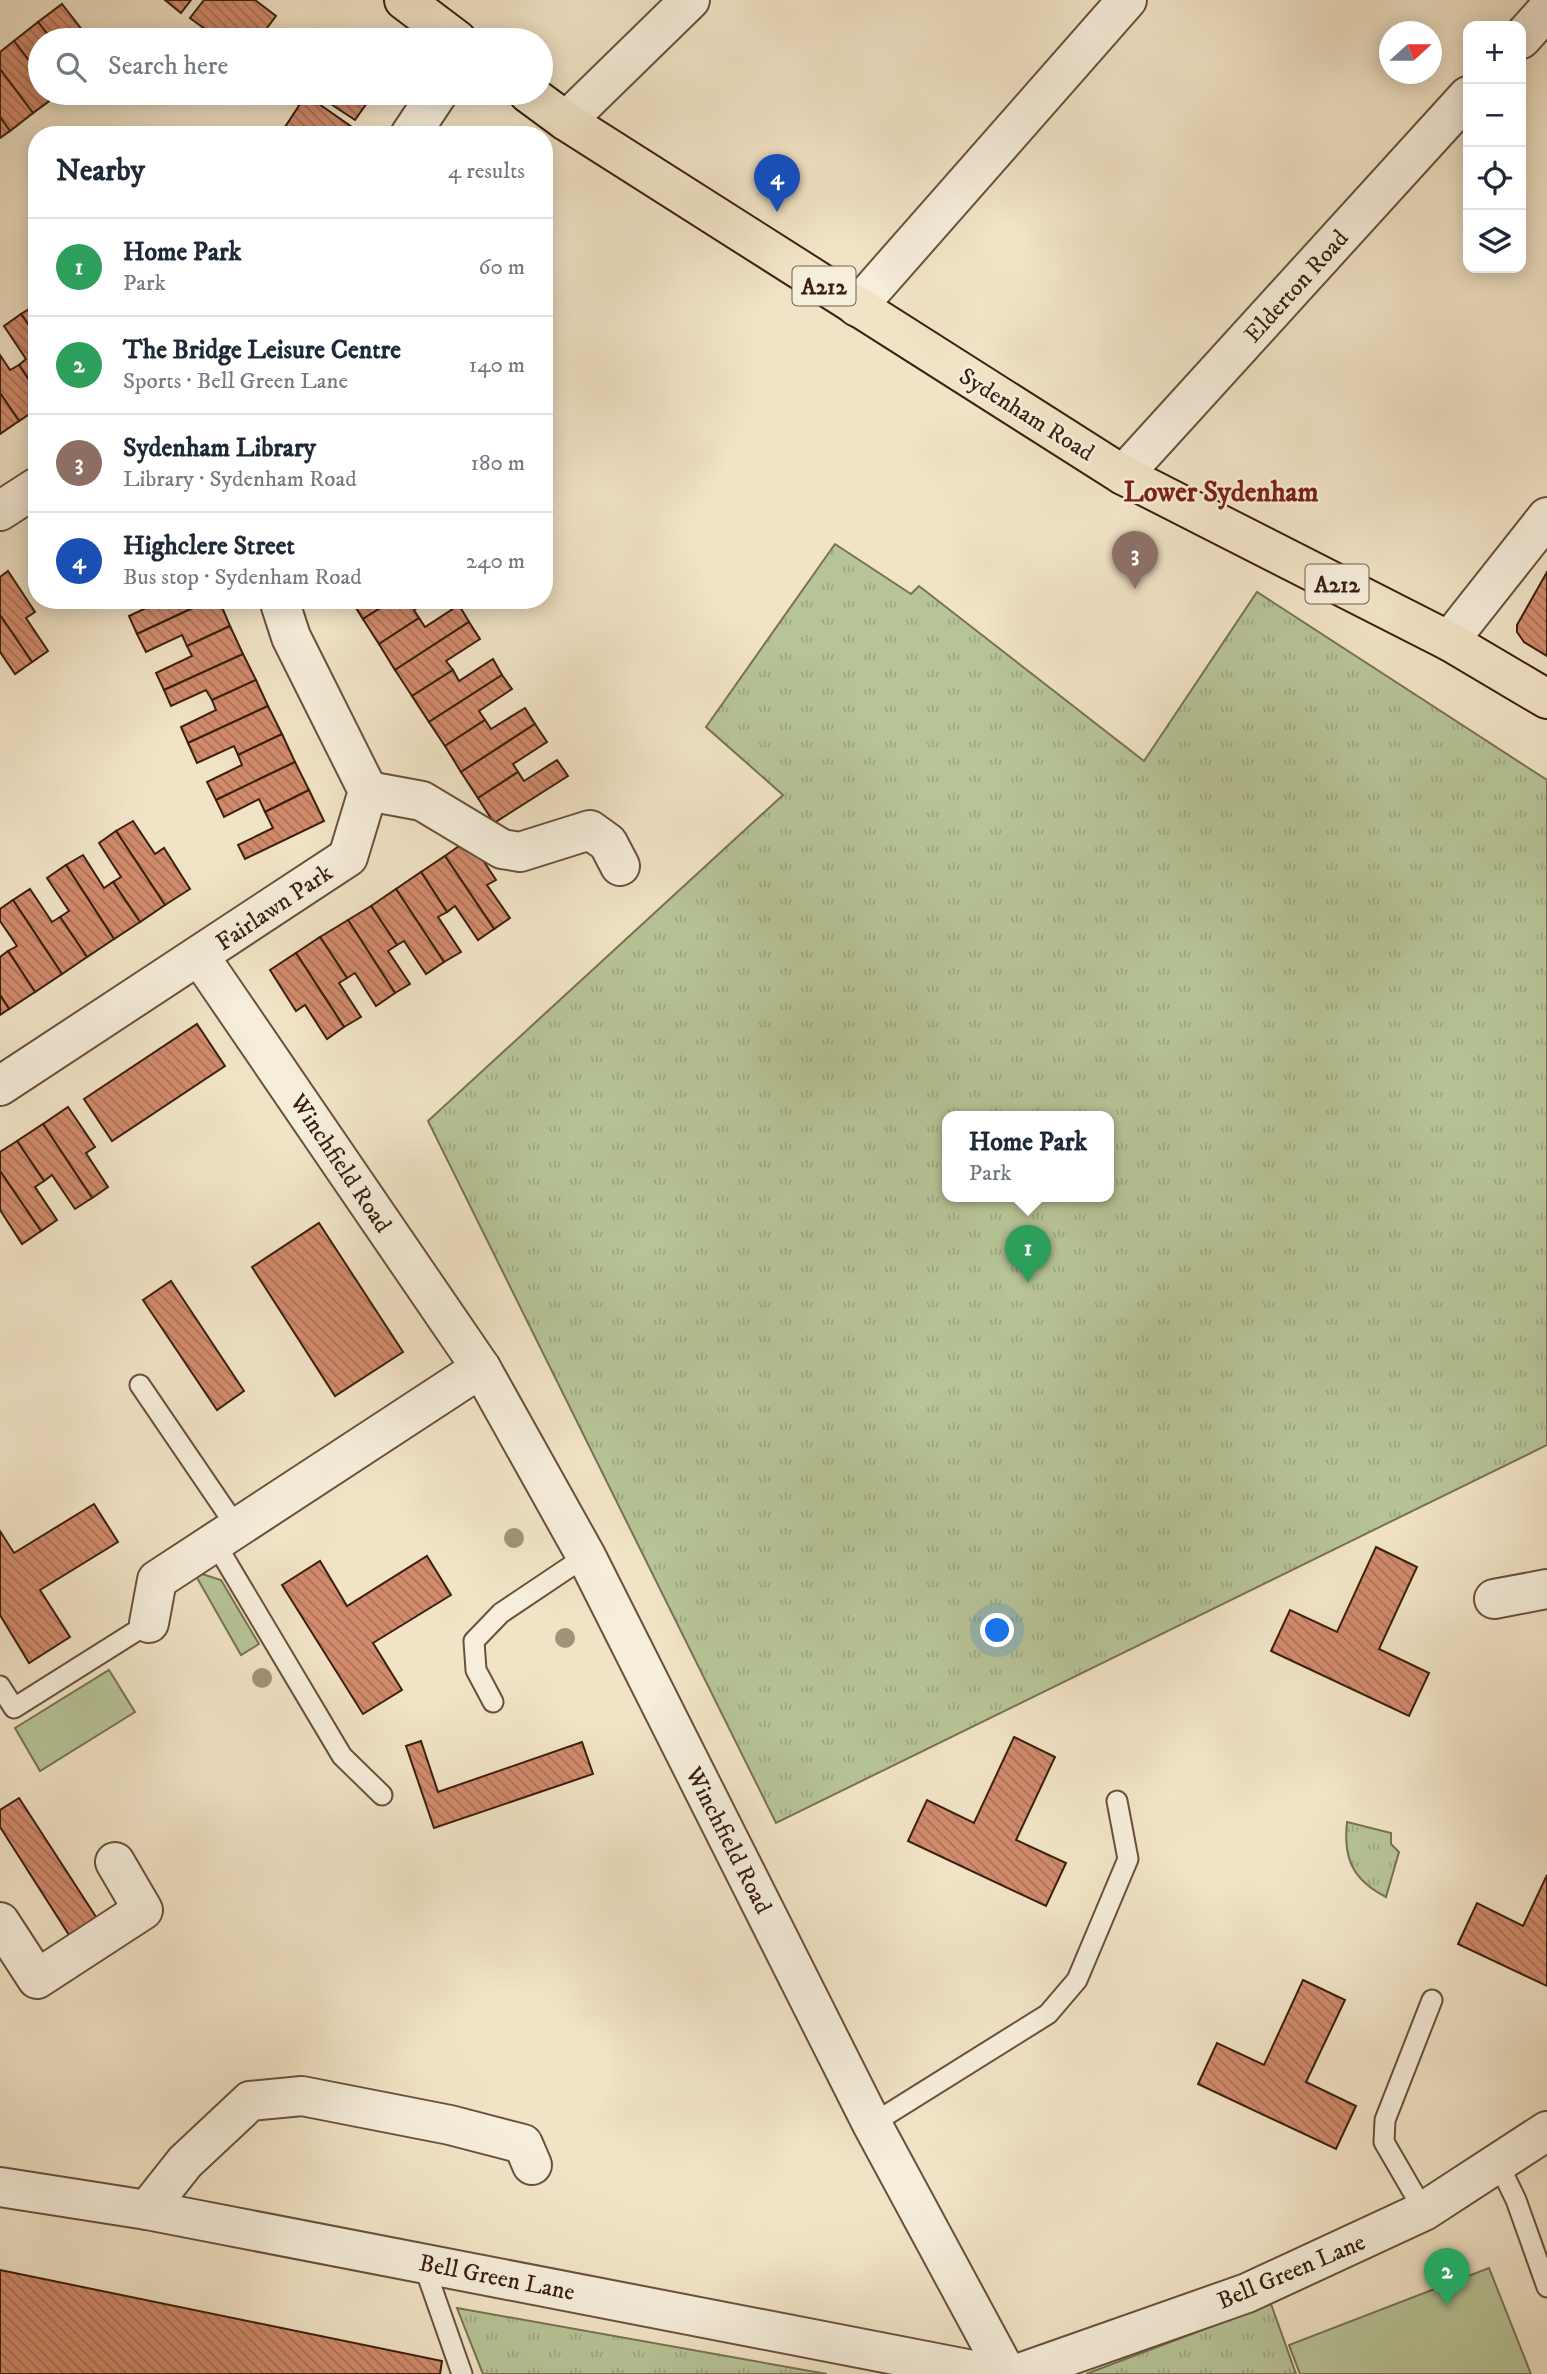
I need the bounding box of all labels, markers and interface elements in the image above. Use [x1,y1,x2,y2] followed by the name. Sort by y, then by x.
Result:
[1379,21,1442,84] north arrow
[1463,21,1526,273] map controls
[1463,21,1526,84] button: +
[28,28,553,105] search box
[52,48,90,86] icon: search
[108,50,228,83] text: Search here
[1463,84,1526,147] button: −
[1463,147,1526,210] button: locate
[56,153,145,190] text: Nearby
[754,154,800,212] pin: 4
[448,157,525,186] text: 4 results
[1463,210,1526,273] button: layers
[1238,224,1355,349] street label: Elderton Road
[123,236,241,269] text: Home Park
[75,253,83,282] text: 1
[478,253,525,282] text: 60 m
[792,266,856,306] road number: A212
[123,269,166,298] text: Park
[123,334,401,367] text: The Bridge Leisure Centre
[73,351,85,380] text: 2
[469,351,525,380] text: 140 m
[953,361,1100,468] street label: Sydenham Road
[123,367,348,396] text: Sports · Bell Green Lane
[123,432,316,465] text: Sydenham Library
[75,449,83,478] text: 3
[470,449,525,478] text: 180 m
[123,465,357,494] text: Library · Sydenham Road
[1123,475,1319,510] district label: Lower Sydenham
[123,530,295,563] text: Highclere Street
[1112,531,1158,589] pin: 3
[72,547,86,576] text: 4
[466,547,525,576] text: 240 m
[123,563,362,592] text: Bus stop · Sydenham Road
[1306,564,1368,604] road number: A212
[210,858,339,958] street label: Fairlawn Park
[282,1088,398,1239] street label: Winchfield Road
[942,1111,1114,1202] popup
[969,1126,1087,1159] text: Home Park
[969,1159,1012,1188] text: Park
[1005,1225,1051,1283] pin: 1
[980,1613,1014,1647] your location
[678,1761,778,1919] street label: Winchfield Road
[1213,2227,1370,2317] street label: Bell Green Lane
[416,2248,577,2308] street label: Bell Green Lane
[1424,2248,1470,2306] pin: 2

